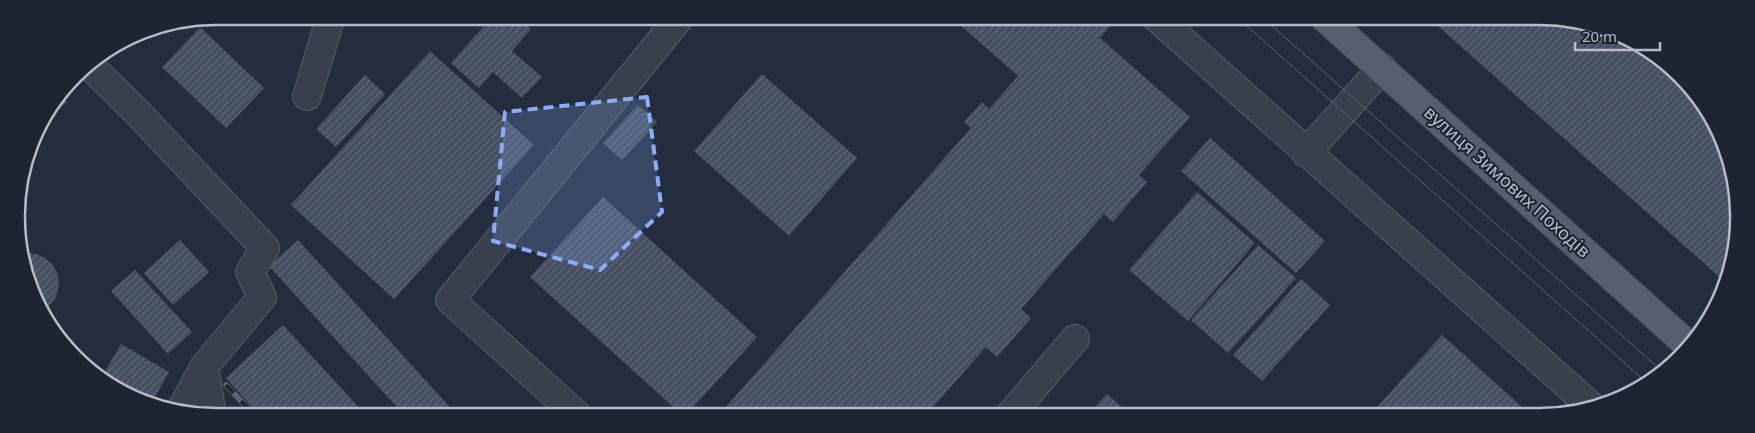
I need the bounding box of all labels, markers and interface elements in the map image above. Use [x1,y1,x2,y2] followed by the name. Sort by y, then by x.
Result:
[1575,20,1660,52] scale bar
[1582,26,1617,46] text: 20 m
[1419,100,1596,262] street label: вулиця Зимових Походів

